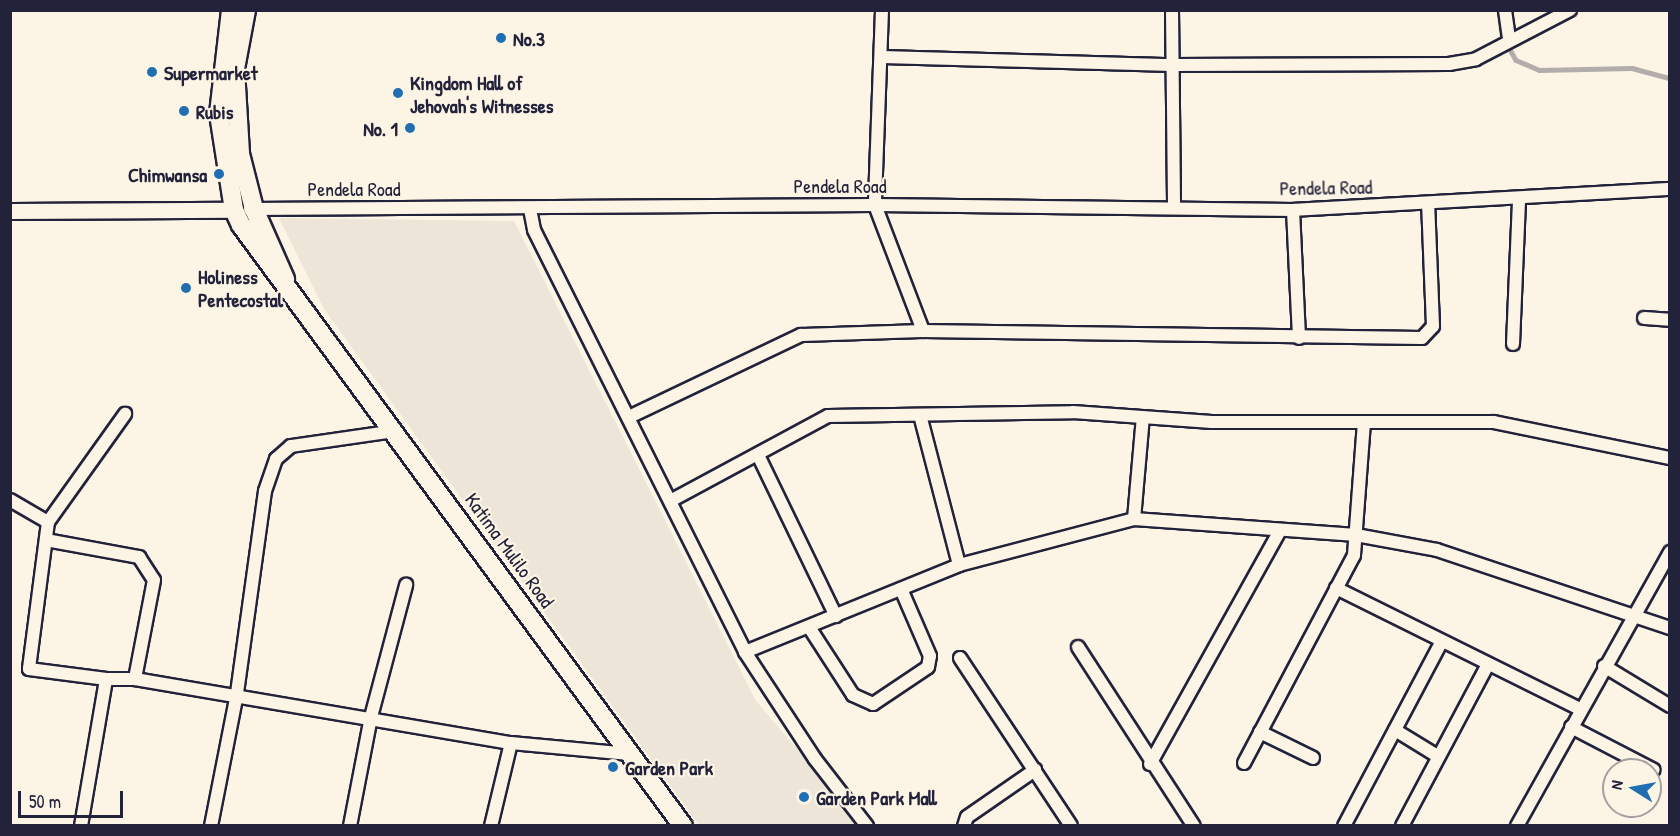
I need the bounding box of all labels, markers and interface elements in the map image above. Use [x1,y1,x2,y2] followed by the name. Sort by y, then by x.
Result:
[513,26,545,50] place label: No.3
[494,31,508,45] marker: No.3
[164,60,258,84] place label: Supermarket
[145,65,159,79] marker: Supermarket
[410,70,553,117] place label: Kingdom Hall of Jehovah's Witnesses
[391,86,405,100] marker: Kingdom Hall of Jehovah's Witnesses
[196,99,233,123] place label: Rubis
[177,104,191,118] marker: Rubis
[363,116,398,140] place label: No. 1
[403,121,417,135] marker: No. 1
[128,162,207,186] place label: Chimwansa
[212,167,226,181] marker: Chimwansa
[794,173,886,197] street label: Pendela Road
[1279,174,1373,200] street label: Pendela Road
[308,176,400,200] street label: Pendela Road
[198,264,283,311] place label: Holiness Pentecostal
[179,281,193,295] marker: Holiness Pentecostal
[460,488,560,612] street label: Katima Mulilo Road
[625,755,713,779] place label: Garden Park
[1602,758,1662,818] north arrow
[606,760,620,774] marker: Garden Park
[21,779,126,817] scale bar
[1605,779,1628,791] text: N
[816,785,937,809] place label: Garden Park Mall
[29,789,61,814] text: 50 m
[797,790,811,804] marker: Garden Park Mall

